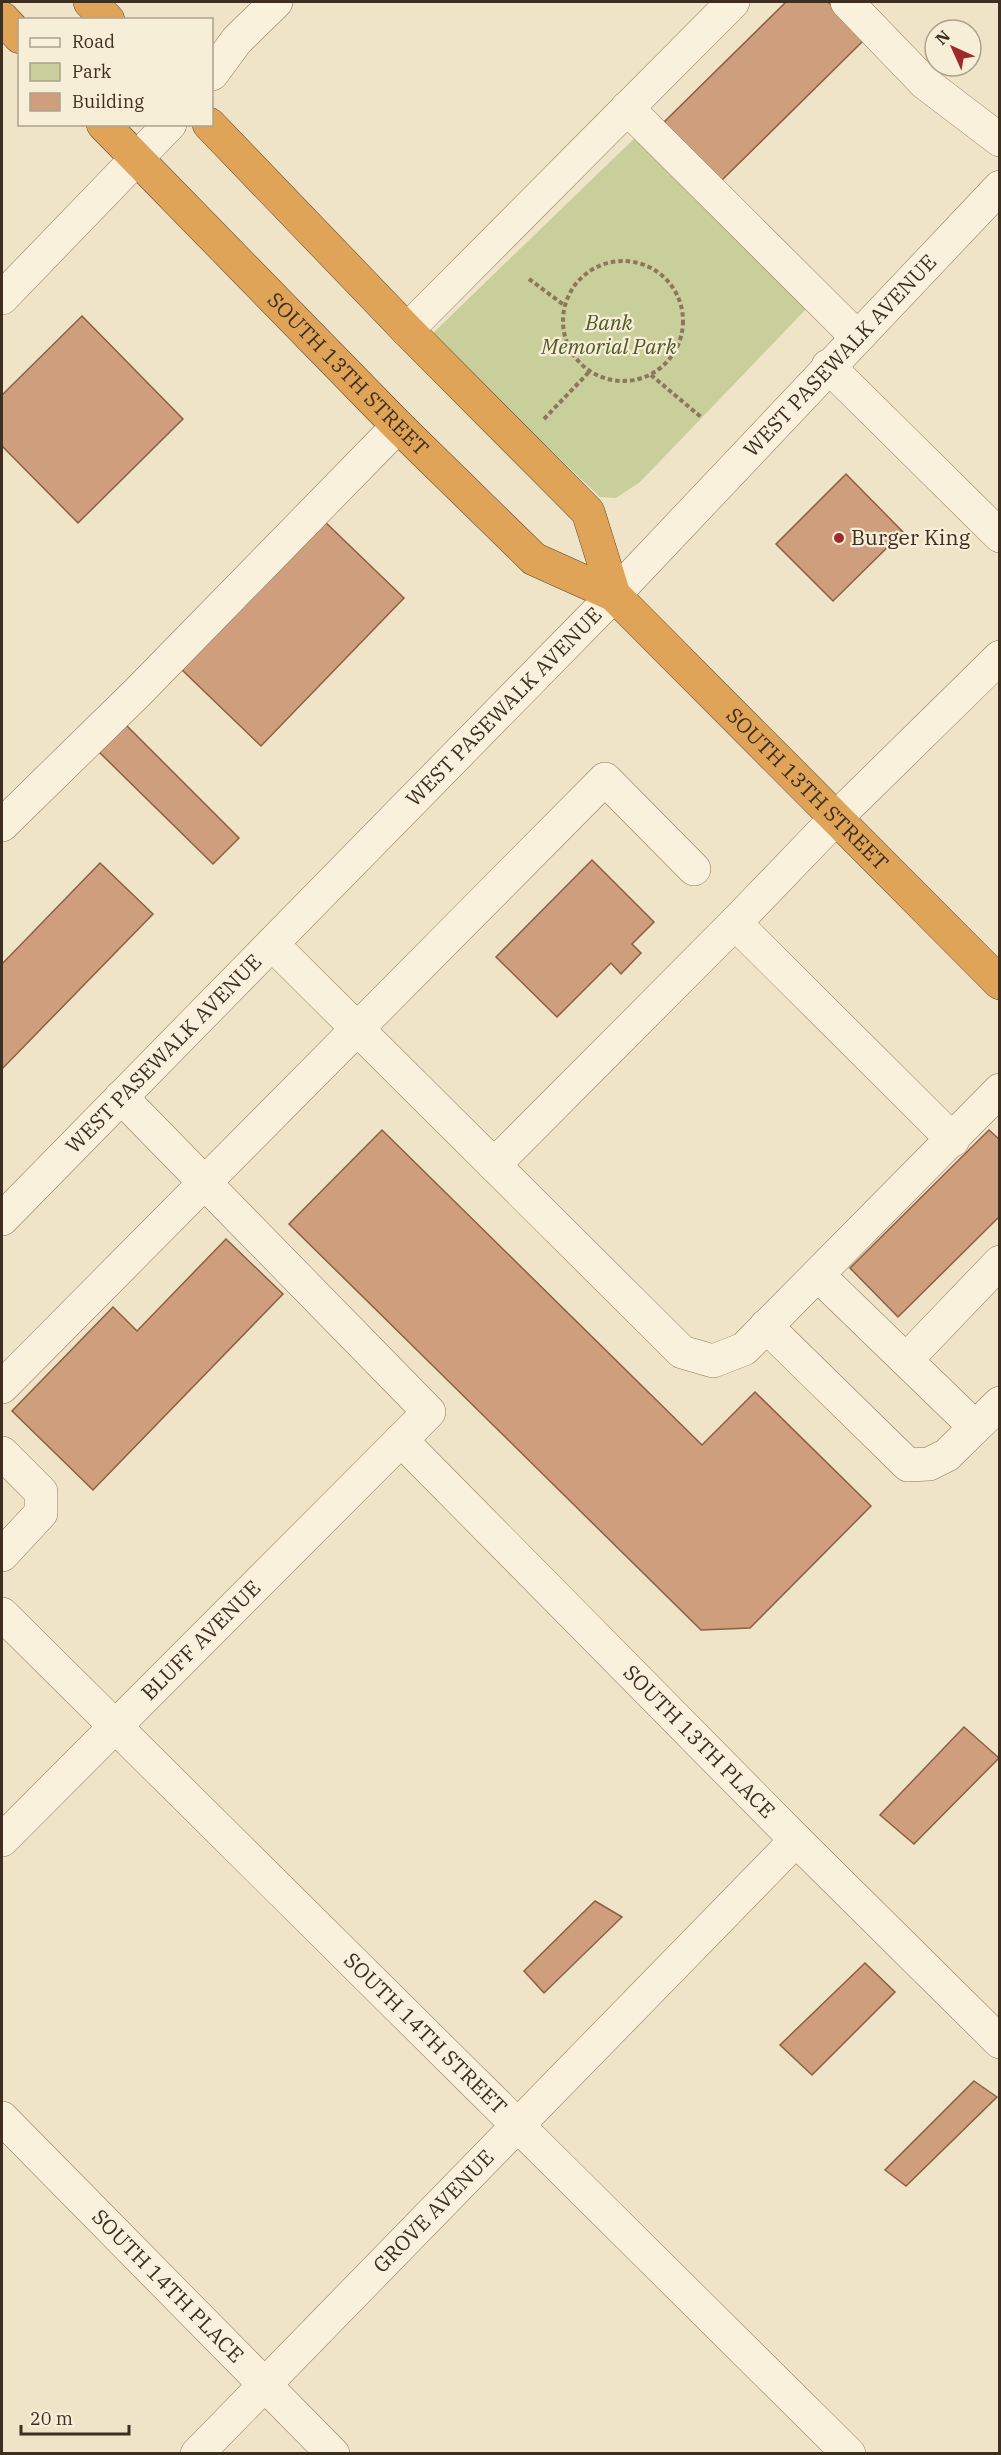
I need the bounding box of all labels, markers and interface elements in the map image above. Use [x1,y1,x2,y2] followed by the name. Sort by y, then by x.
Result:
[18,18,213,126] legend
[923,18,983,78] north arrow
[931,26,954,49] text: N
[72,30,115,53] text: Road
[72,60,112,83] text: Park
[72,90,144,113] text: Building
[737,248,942,463] street label: WEST PASEWALK AVENUE
[262,286,435,461] street label: SOUTH 13TH STREET
[540,308,678,360] park label: Bank Memorial Park
[851,523,971,551] place label: Burger King
[832,531,846,545] marker: Burger King
[399,601,608,812] street label: WEST PASEWALK AVENUE
[721,701,895,876] street label: SOUTH 13TH STREET
[59,948,267,1159] street label: WEST PASEWALK AVENUE
[135,1574,266,1706] street label: BLUFF AVENUE
[618,1658,782,1824] street label: SOUTH 13TH PLACE
[338,1946,513,2120] street label: SOUTH 14TH STREET
[366,2143,500,2278] street label: GROVE AVENUE
[86,2203,250,2368] street label: SOUTH 14TH PLACE
[21,2398,129,2436] scale bar
[30,2407,73,2430] text: 20 m

